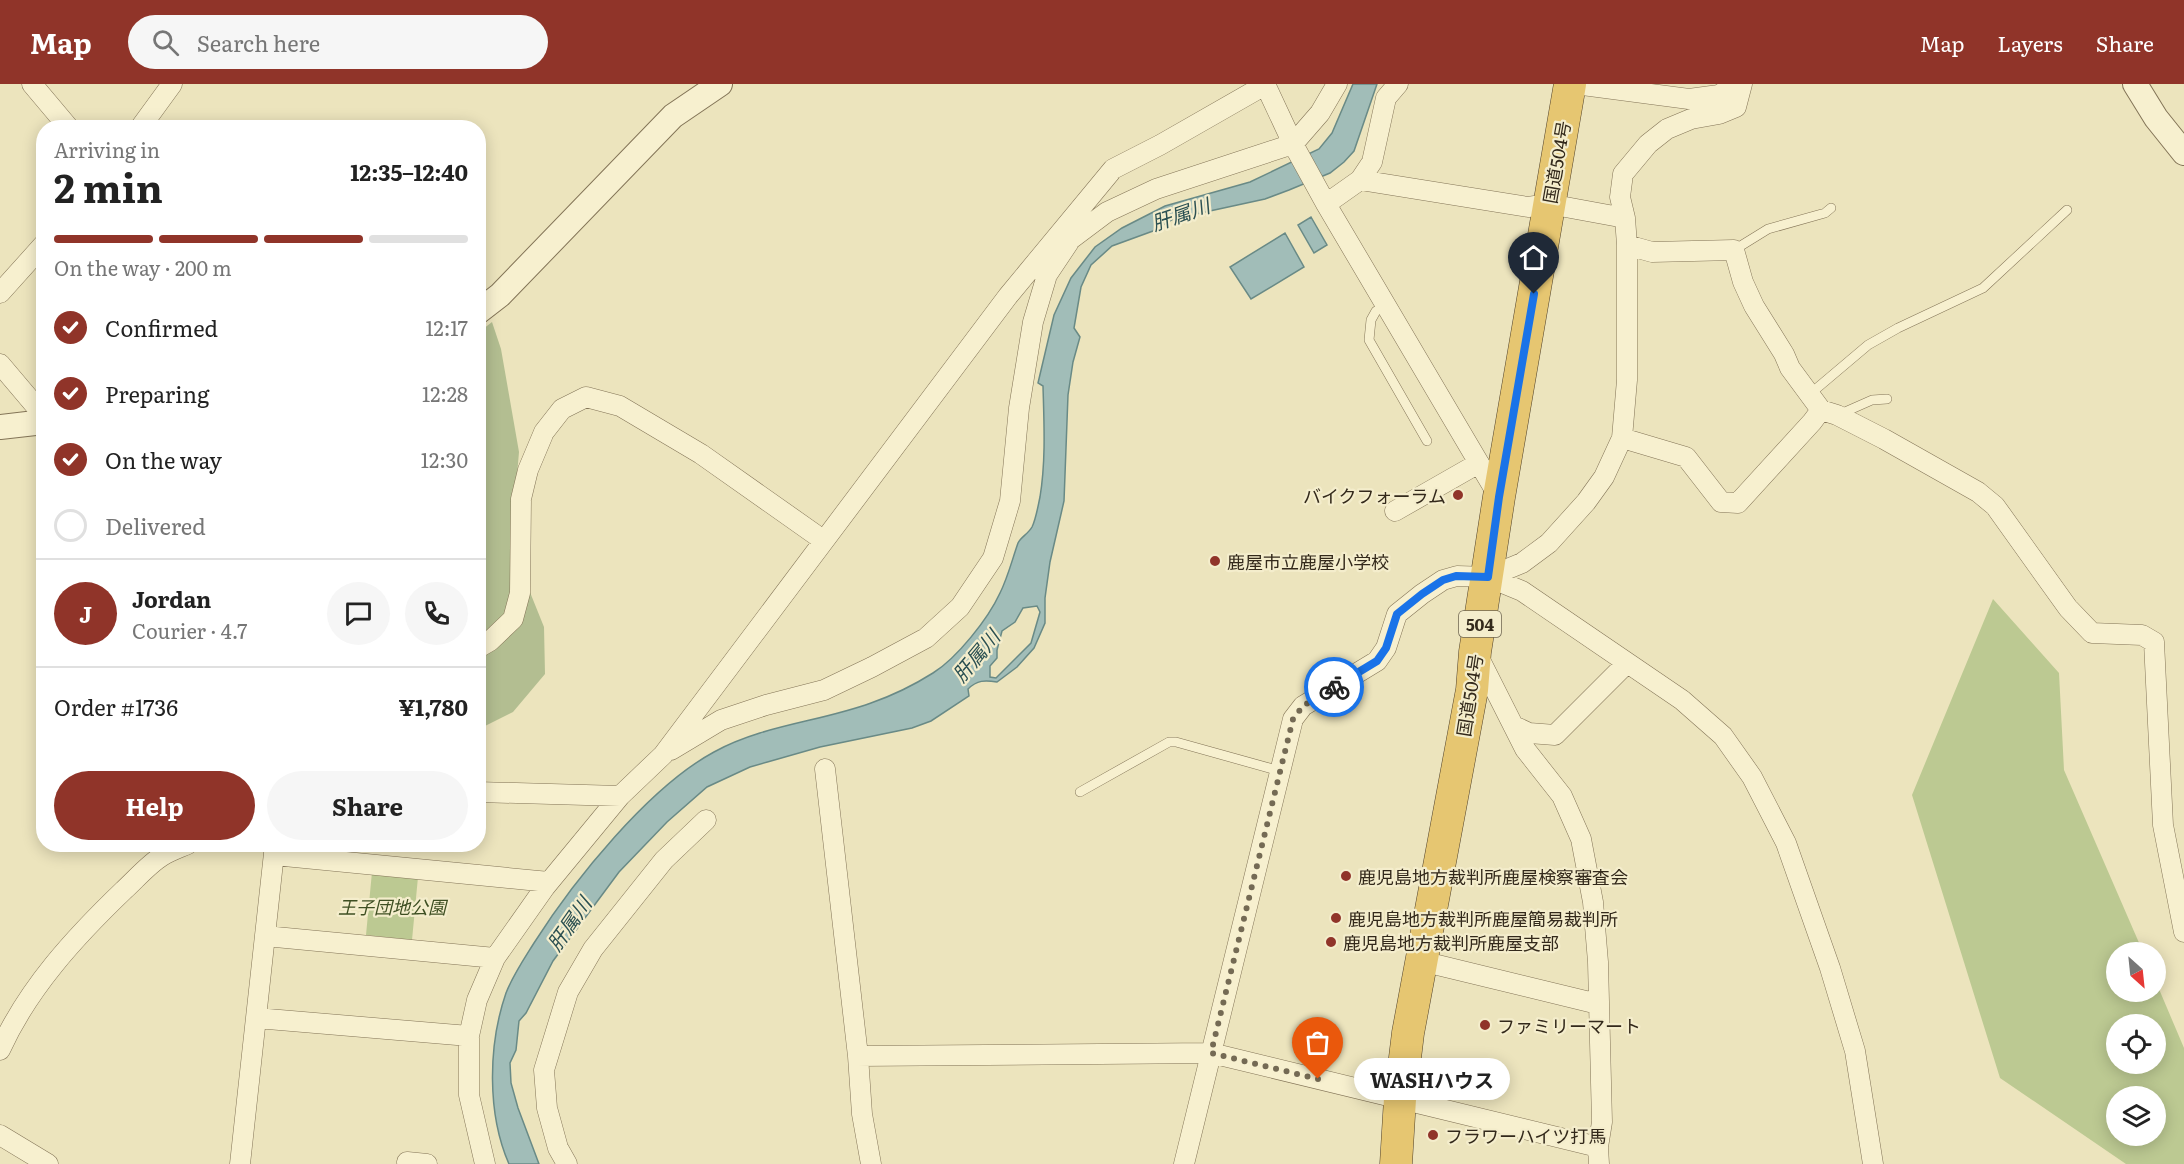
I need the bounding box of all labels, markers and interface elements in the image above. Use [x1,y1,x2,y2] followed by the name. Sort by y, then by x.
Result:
[128,15,548,69] search box
[30,21,92,63] text: Map
[149,26,182,59] icon: search
[197,26,320,59] text: Search here
[1920,27,1965,58] text: Map
[1998,27,2063,58] text: Layers
[2096,27,2154,58] text: Share
[1535,119,1577,205] street label: 国道504号
[54,134,160,164] text: Arriving in
[350,155,468,188] text: 12:35–12:40
[54,157,163,215] text: 2 min
[1147,188,1215,237] water label: 肝属川
[1508,232,1559,294] pin
[1517,241,1550,274] icon: home
[54,252,232,282] text: On the way · 200 m
[54,311,87,344] icon: check
[105,311,218,344] text: Confirmed
[425,312,468,342] text: 12:17
[54,377,87,410] icon: check
[105,377,209,410] text: Preparing
[422,378,468,408] text: 12:28
[54,443,87,476] icon: check
[105,443,222,476] text: On the way
[421,444,468,474] text: 12:30
[1303,482,1446,509] place label: バイクフォーラム
[1451,488,1465,502] marker: バイクフォーラム
[105,509,206,542] text: Delivered
[1227,548,1389,575] place label: 鹿屋市立鹿屋小学校
[1208,554,1222,568] marker: 鹿屋市立鹿屋小学校
[132,582,211,615] text: Jordan
[327,582,390,645] button: chat
[405,582,468,645] button: phone
[79,597,92,630] text: J
[1459,611,1501,637] road number: 504
[132,615,247,645] text: Courier · 4.7
[944,621,1007,688] water label: 肝属川
[1449,652,1489,738] street label: 国道504号
[1304,657,1364,717] courier
[1318,671,1351,704] icon: bike
[54,690,178,723] text: Order #1736
[399,690,468,723] text: ¥1,780
[54,771,255,840] button: Help
[267,771,468,840] button: Share
[1358,863,1628,890] place label: 鹿児島地方裁判所鹿屋検察審査会
[1339,869,1353,883] marker: 鹿児島地方裁判所鹿屋検察審査会
[539,888,599,956] water label: 肝属川
[338,893,449,920] park label: 王子団地公園
[1348,905,1618,932] place label: 鹿児島地方裁判所鹿屋簡易裁判所
[1329,911,1343,925] marker: 鹿児島地方裁判所鹿屋簡易裁判所
[1343,929,1559,956] place label: 鹿児島地方裁判所鹿屋支部
[1324,935,1338,949] marker: 鹿児島地方裁判所鹿屋支部
[2106,942,2166,1002] north arrow
[2106,942,2166,1146] map controls
[1497,1012,1641,1039] place label: ファミリーマート
[2106,1014,2166,1074] button: locate
[1292,1017,1343,1079] pin
[1478,1018,1492,1032] marker: ファミリーマート
[1301,1026,1334,1059] icon: bag
[1354,1058,1510,1100] callout: WASHハウス
[1370,1064,1494,1094] text: WASHハウス
[2106,1086,2166,1146] button: layers
[1445,1122,1606,1149] place label: フラワーハイツ打馬
[1426,1128,1440,1142] marker: フラワーハイツ打馬

